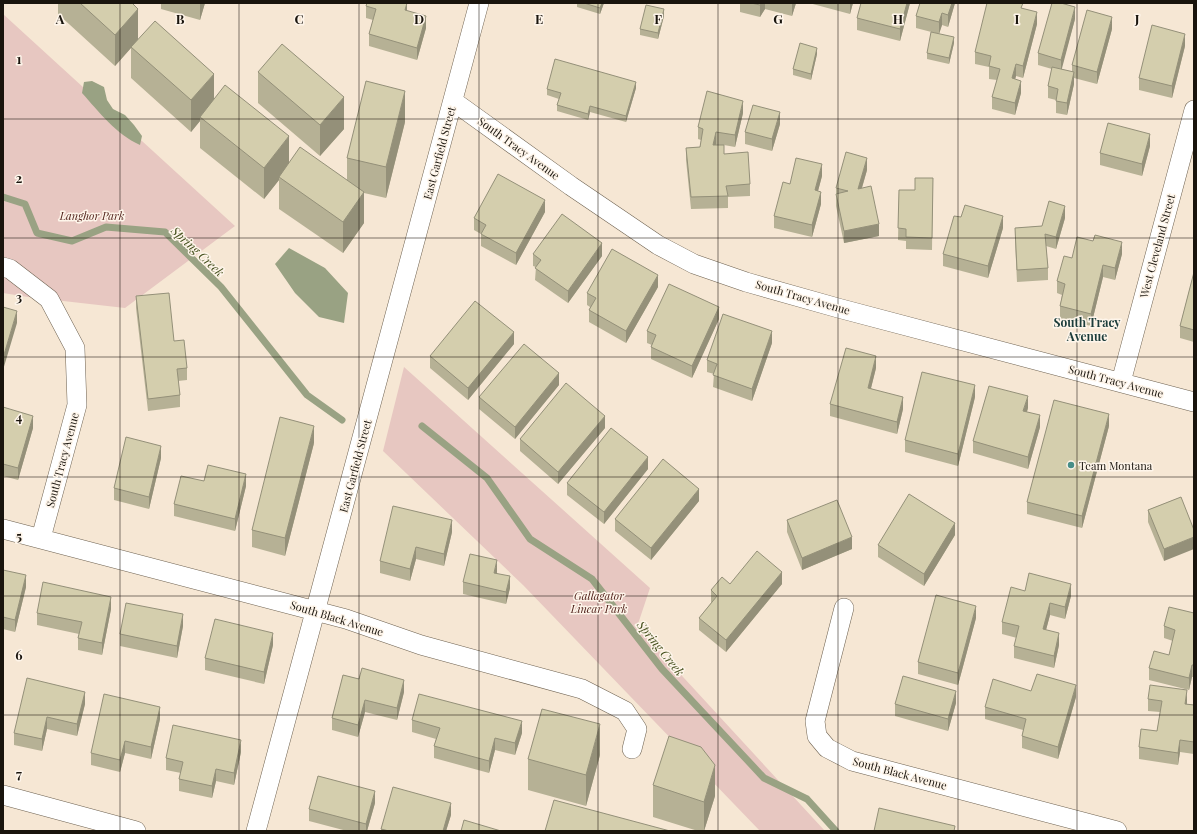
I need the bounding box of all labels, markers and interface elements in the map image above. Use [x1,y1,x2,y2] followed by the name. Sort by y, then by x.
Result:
[55,10,65,27] text: A
[176,10,185,27] text: B
[294,10,304,27] text: C
[414,10,424,27] text: D
[535,10,543,27] text: E
[654,10,662,27] text: F
[773,10,783,27] text: G
[893,10,903,27] text: H
[1015,10,1020,27] text: I
[1134,10,1140,27] text: J
[17,50,22,67] text: 1
[419,105,459,201] street label: East Garfield Street
[475,113,563,183] street label: South Tracy Avenue
[16,169,23,186] text: 2
[1136,192,1178,301] street label: West Cleveland Street
[59,208,125,223] park label: Langhor Park
[167,222,228,280] water label: Spring Creek
[754,276,852,318] street label: South Tracy Avenue
[16,288,22,305] text: 3
[1053,314,1121,344] district label: South Tracy Avenue
[1067,361,1166,401] street label: South Tracy Avenue
[16,408,23,425] text: 4
[42,410,82,509] street label: South Tracy Avenue
[335,418,375,514] street label: East Garfield Street
[1079,458,1153,473] place label: Team Montana
[1066,460,1076,470] marker: Team Montana
[16,527,22,544] text: 5
[570,588,628,616] park label: Gallagator Linear Park
[289,597,386,639] street label: South Black Avenue
[633,616,688,679] water label: Spring Creek
[15,646,23,663] text: 6
[851,753,949,793] street label: South Black Avenue
[16,765,22,782] text: 7

